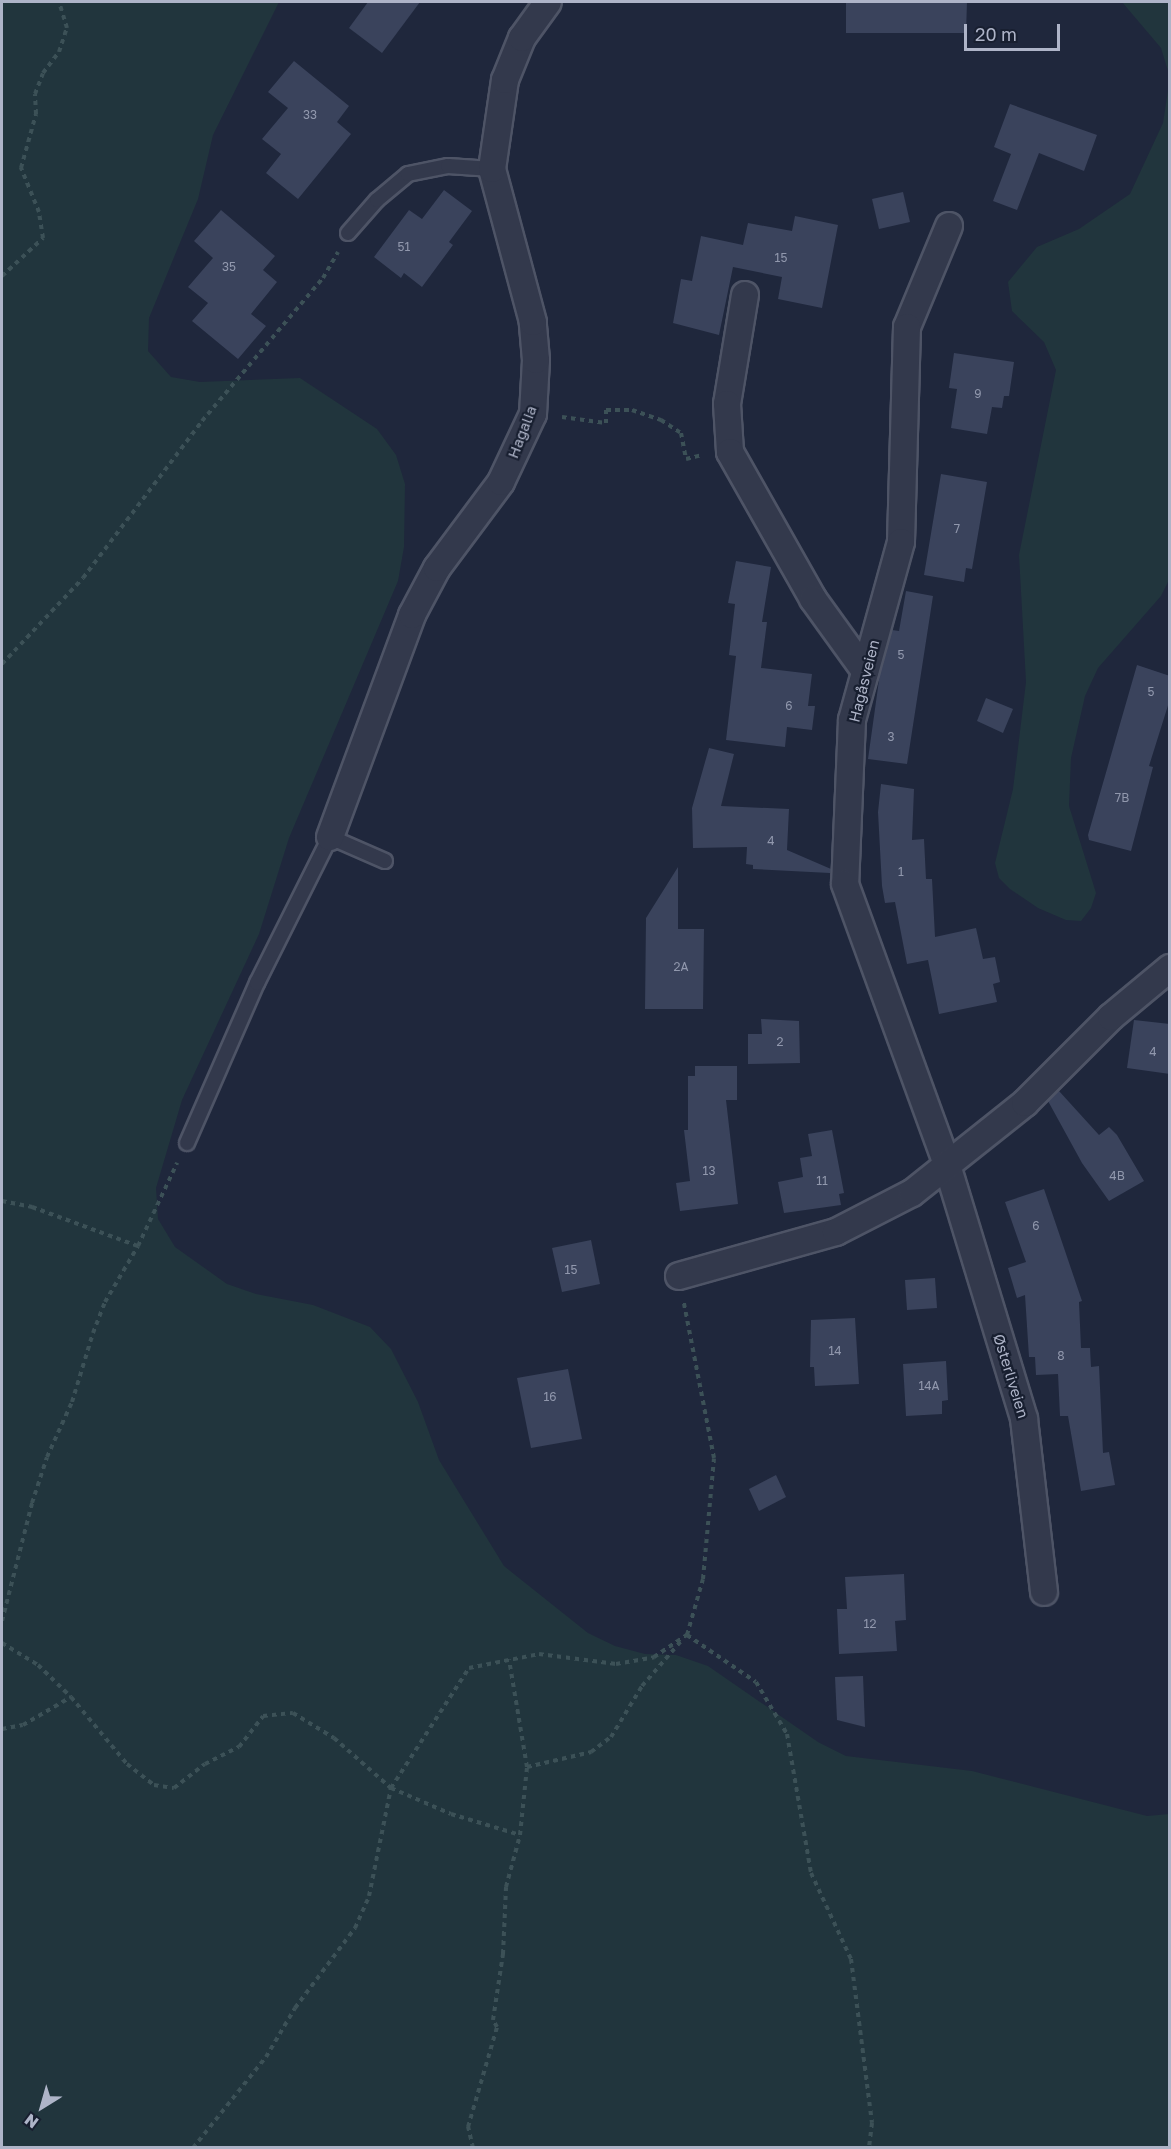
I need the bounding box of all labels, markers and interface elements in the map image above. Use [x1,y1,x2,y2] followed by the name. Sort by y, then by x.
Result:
[967,12,1063,50] scale bar
[975,23,1017,45] text: 20 m
[303,108,317,122] house number: 33
[398,240,410,254] house number: 51
[775,251,787,265] house number: 15
[222,260,236,274] house number: 35
[974,387,982,401] house number: 9
[504,403,540,461] street label: Hagalia
[954,522,960,536] house number: 7
[845,638,883,724] street label: Hagåsveien
[898,648,904,662] house number: 5
[1148,685,1154,699] house number: 5
[785,699,793,713] house number: 6
[887,730,895,744] house number: 3
[1115,791,1129,805] house number: 7B
[767,834,775,848] house number: 4
[898,865,904,879] house number: 1
[674,960,688,974] house number: 2A
[777,1035,783,1049] house number: 2
[1149,1045,1157,1059] house number: 4
[703,1164,715,1178] house number: 13
[1109,1169,1125,1183] house number: 4B
[816,1174,828,1188] house number: 11
[1032,1219,1040,1233] house number: 6
[565,1263,577,1277] house number: 15
[990,1332,1032,1420] street label: Østerliveien
[828,1344,842,1358] house number: 14
[1057,1349,1065,1363] house number: 8
[918,1379,940,1393] house number: 14A
[543,1390,557,1404] house number: 16
[864,1617,876,1631] house number: 12
[12,2077,72,2137] north arrow
[20,2110,42,2133] text: N

